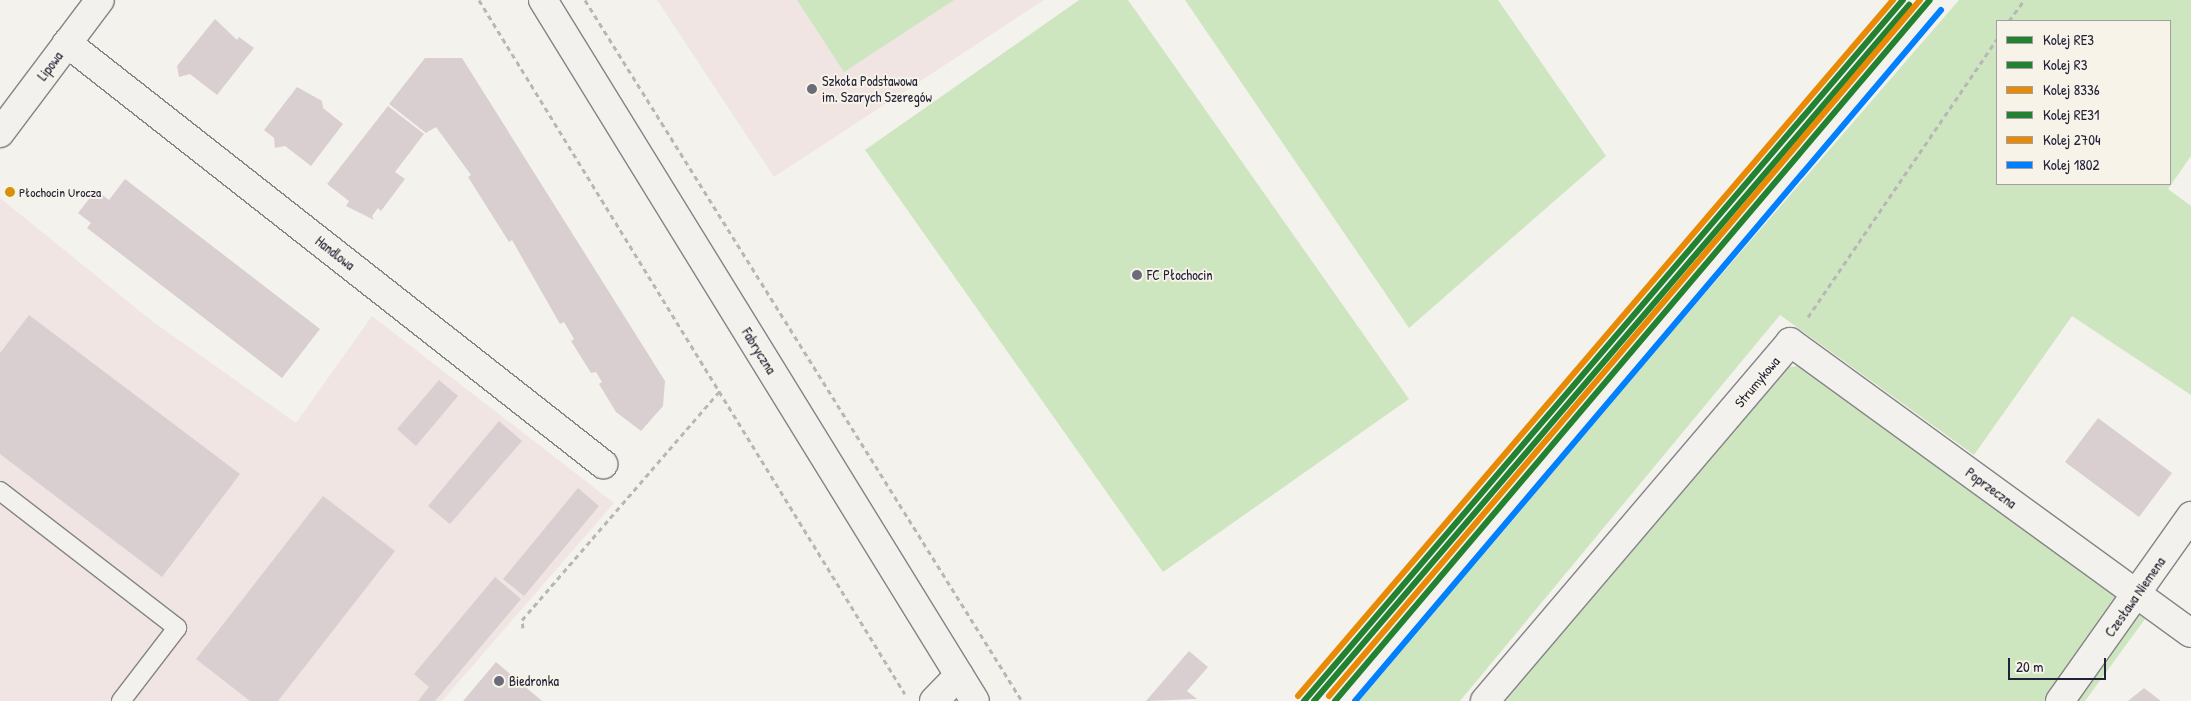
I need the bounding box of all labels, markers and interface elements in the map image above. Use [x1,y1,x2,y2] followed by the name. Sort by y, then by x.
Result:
[1996,20,2171,185] legend
[2043,29,2094,50] text: Kolej RE3
[34,48,66,84] street label: Lipowa
[2043,54,2087,75] text: Kolej R3
[822,73,932,105] place label: Szkoła Podstawowa im. Szarych Szeregów
[2043,79,2100,100] text: Kolej 8336
[806,83,818,95] marker: Szkoła Podstawowa im. Szarych Szeregów
[2043,104,2099,125] text: Kolej RE31
[2043,129,2101,150] text: Kolej 2704
[2043,154,2100,175] text: Kolej 1802
[19,184,101,200] place label: Płochocin Urocza
[5,187,15,197] marker: Płochocin Urocza
[312,232,358,274] street label: Handlowa
[1147,267,1213,283] place label: FC Płochocin
[1131,269,1143,281] marker: FC Płochocin
[738,325,780,377] street label: Fabryczna
[1731,353,1783,411] street label: Strumykowa
[1962,464,2020,512] street label: Poprzeczna
[2101,554,2169,640] street label: Czesława Niemena
[2011,648,2108,680] scale bar
[2016,656,2043,677] text: 20 m
[509,673,559,689] place label: Biedronka
[493,675,505,687] marker: Biedronka

